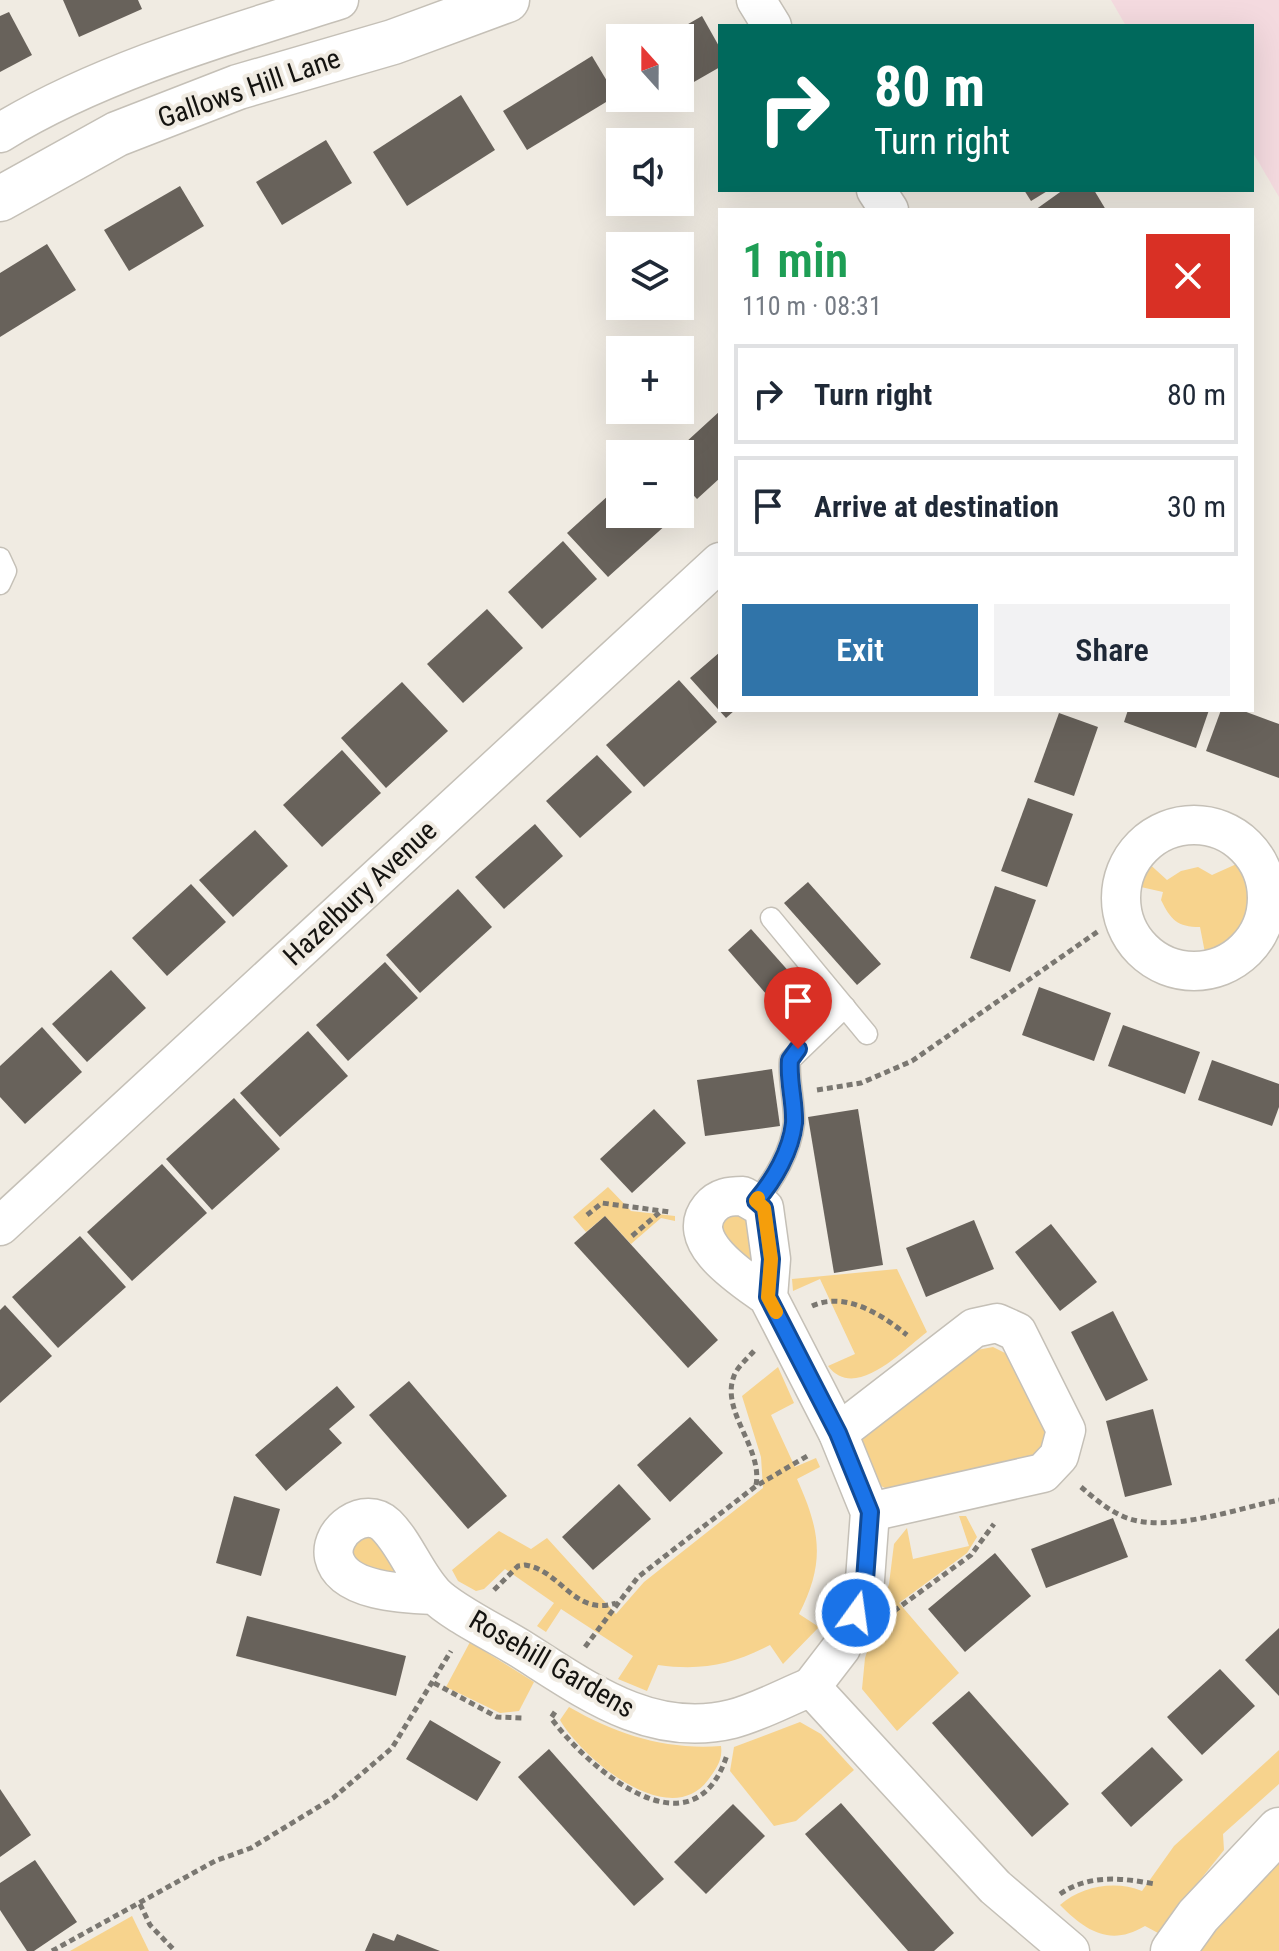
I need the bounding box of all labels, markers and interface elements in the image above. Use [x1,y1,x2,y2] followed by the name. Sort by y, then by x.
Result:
[606,24,694,112] north arrow
[606,24,694,528] map controls
[153,41,345,135] street label: Gallows Hill Lane
[874,54,985,120] text: 80 m
[742,56,846,160] icon: right
[874,121,1010,163] text: Turn right
[606,128,694,216] button: sound
[606,232,694,320] button: layers
[742,232,848,289] text: 1 min
[1146,234,1230,318] button: close
[742,291,882,321] text: 110 m · 08:31
[606,336,694,424] button: +
[746,372,790,416] icon: right
[814,377,932,412] text: Turn right
[1167,377,1226,412] text: 80 m
[606,440,694,528] button: −
[746,484,790,528] icon: arrive
[814,489,1059,524] text: Arrive at destination
[1167,489,1226,524] text: 30 m
[742,604,978,696] button: Exit
[994,604,1230,696] button: Share
[277,814,443,972] street label: Hazelbury Avenue
[764,967,832,1049] pin
[776,979,820,1023] icon: arrive
[814,1571,898,1655] position arrow
[463,1603,641,1725] street label: Rosehill Gardens

